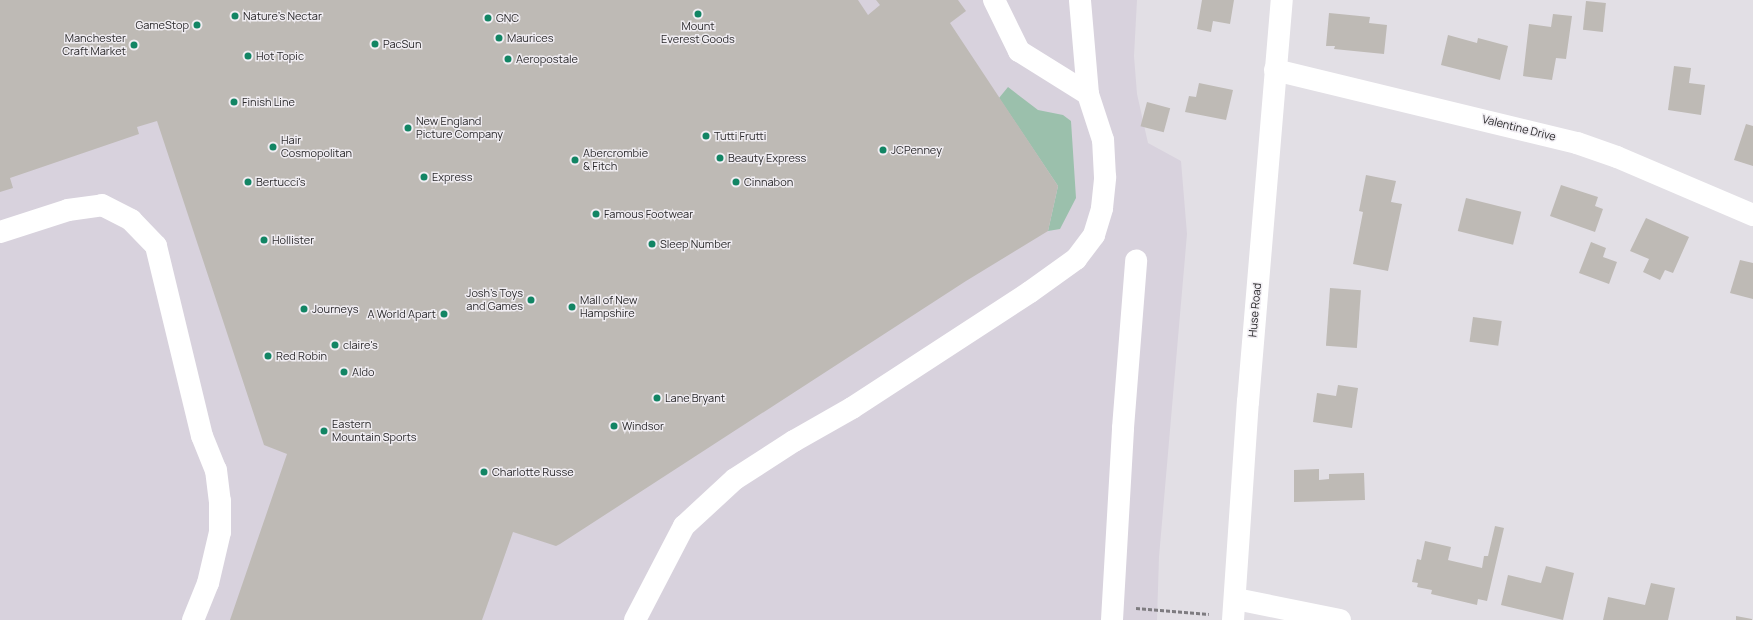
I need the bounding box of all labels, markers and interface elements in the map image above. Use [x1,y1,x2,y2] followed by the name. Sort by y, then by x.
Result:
[243,9,322,23] place label: Nature's Nectar
[693,9,703,19] marker: Mount Everest Goods
[230,11,240,21] marker: Nature's Nectar
[496,11,519,25] place label: GNC
[483,13,493,23] marker: GNC
[135,18,189,32] place label: GameStop
[192,20,202,30] marker: GameStop
[661,20,735,46] place label: Mount Everest Goods
[507,31,554,45] place label: Maurices
[62,32,126,58] place label: Manchester Craft Market
[494,33,504,43] marker: Maurices
[383,37,421,51] place label: PacSun
[370,39,380,49] marker: PacSun
[129,40,139,50] marker: Manchester Craft Market
[256,49,304,63] place label: Hot Topic
[243,51,253,61] marker: Hot Topic
[516,52,578,66] place label: Aeropostale
[503,54,513,64] marker: Aeropostale
[242,95,295,109] place label: Finish Line
[229,97,239,107] marker: Finish Line
[1481,112,1557,144] street label: Valentine Drive
[416,115,503,141] place label: New England Picture Company
[403,123,413,133] marker: New England Picture Company
[714,129,766,143] place label: Tutti Frutti
[701,131,711,141] marker: Tutti Frutti
[281,134,352,160] place label: Hair Cosmopolitan
[268,142,278,152] marker: Hair Cosmopolitan
[891,143,942,157] place label: JCPenney
[878,145,888,155] marker: JCPenney
[583,147,648,173] place label: Abercrombie & Fitch
[728,151,806,165] place label: Beauty Express
[715,153,725,163] marker: Beauty Express
[570,155,580,165] marker: Abercrombie & Fitch
[432,170,472,184] place label: Express
[419,172,429,182] marker: Express
[256,175,305,189] place label: Bertucci's
[744,175,793,189] place label: Cinnabon
[243,177,253,187] marker: Bertucci's
[731,177,741,187] marker: Cinnabon
[604,207,693,221] place label: Famous Footwear
[591,209,601,219] marker: Famous Footwear
[272,233,314,247] place label: Hollister
[259,235,269,245] marker: Hollister
[660,237,731,251] place label: Sleep Number
[647,239,657,249] marker: Sleep Number
[1246,282,1264,338] street label: Huse Road
[466,287,523,313] place label: Josh's Toys and Games
[580,294,637,320] place label: Mall of New Hampshire
[526,295,536,305] marker: Josh's Toys and Games
[312,302,358,316] place label: Journeys
[567,302,577,312] marker: Mall of New Hampshire
[299,304,309,314] marker: Journeys
[367,307,436,321] place label: A World Apart
[439,309,449,319] marker: A World Apart
[343,338,378,352] place label: claire's
[330,340,340,350] marker: claire's
[276,349,327,363] place label: Red Robin
[263,351,273,361] marker: Red Robin
[352,365,375,379] place label: Aldo
[339,367,349,377] marker: Aldo
[665,391,725,405] place label: Lane Bryant
[652,393,662,403] marker: Lane Bryant
[332,418,417,444] place label: Eastern Mountain Sports
[622,419,664,433] place label: Windsor
[609,421,619,431] marker: Windsor
[319,426,329,436] marker: Eastern Mountain Sports
[492,465,574,479] place label: Charlotte Russe
[479,467,489,477] marker: Charlotte Russe

